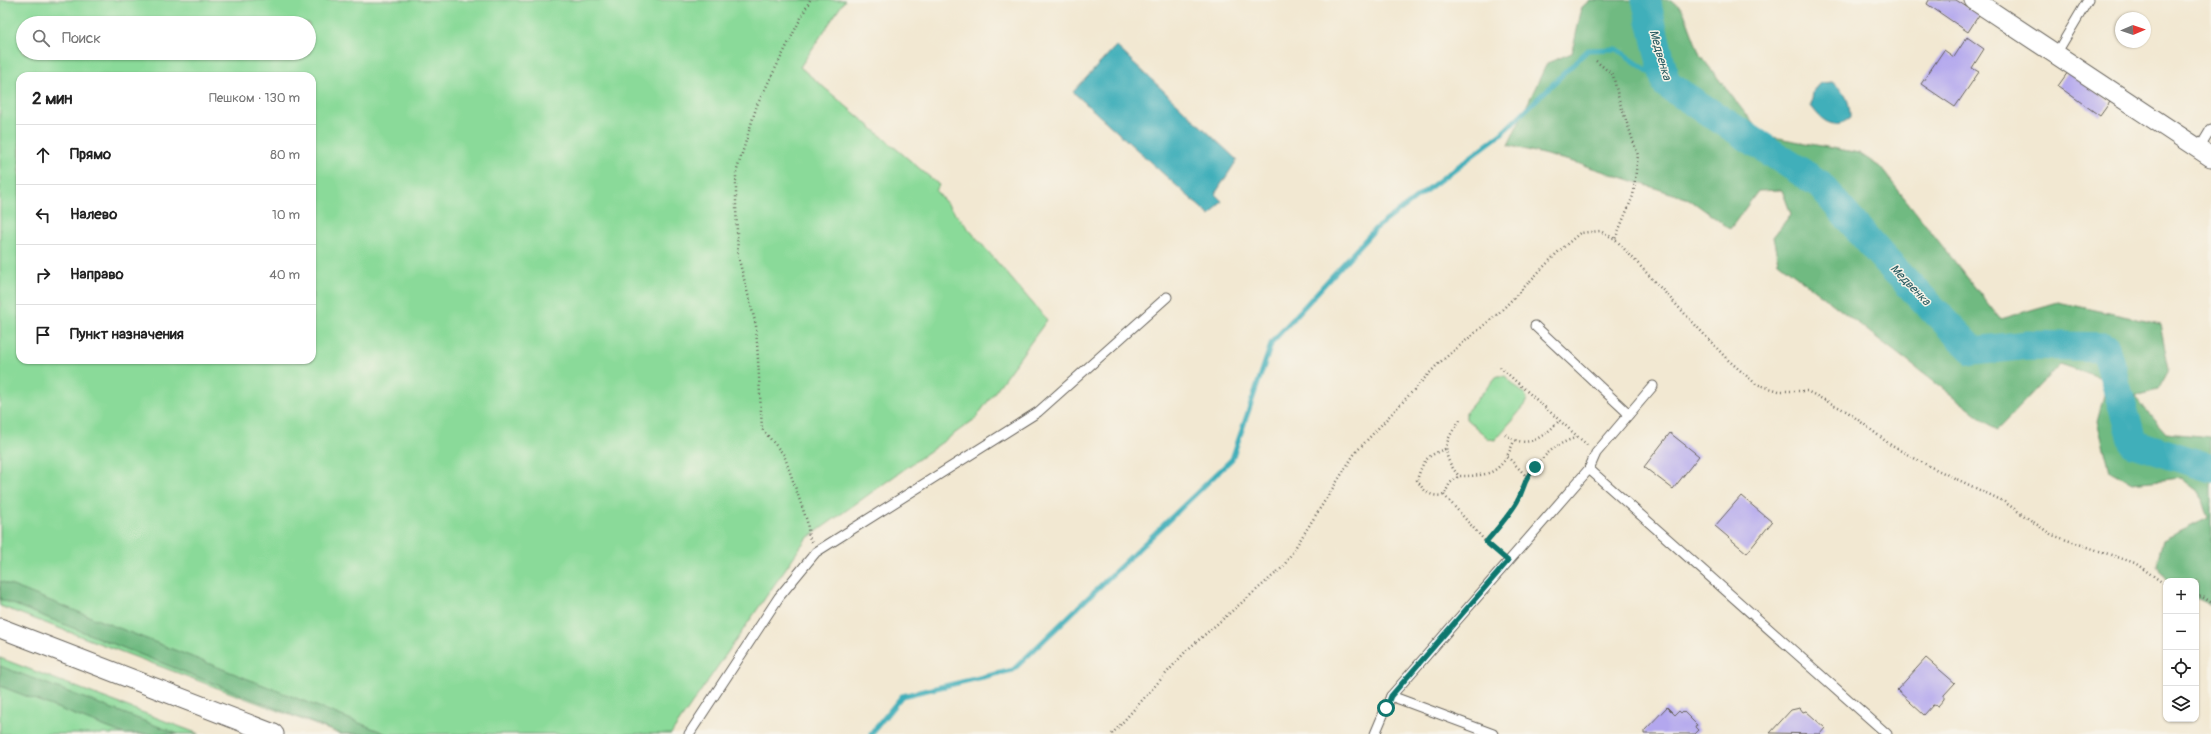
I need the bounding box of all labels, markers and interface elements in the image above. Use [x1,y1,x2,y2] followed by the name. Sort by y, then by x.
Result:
[2115,12,2151,48] north arrow
[16,16,316,60] search box
[30,27,52,49] icon: search
[1646,28,1675,83] water label: Медвенка
[62,29,101,48] text: Поиск
[32,88,72,109] text: 2 мин
[209,90,300,106] text: Пешком · 130 m
[32,144,54,166] icon: ahead
[70,145,111,164] text: Прямо
[270,147,300,163] text: 80 m
[32,204,54,226] icon: left
[70,205,117,224] text: Налево
[272,207,300,223] text: 10 m
[1887,261,1934,310] water label: Медвенка
[32,264,54,286] icon: right
[70,265,124,284] text: Направо
[269,267,300,283] text: 40 m
[32,324,54,346] icon: arrive
[70,325,184,344] text: Пункт назначения
[1526,458,1544,476] route end
[2163,578,2199,722] map controls
[2163,578,2199,614] button: +
[2163,614,2199,650] button: −
[2163,650,2199,686] button: locate
[2163,686,2199,722] button: layers
[1377,699,1395,717] route start

